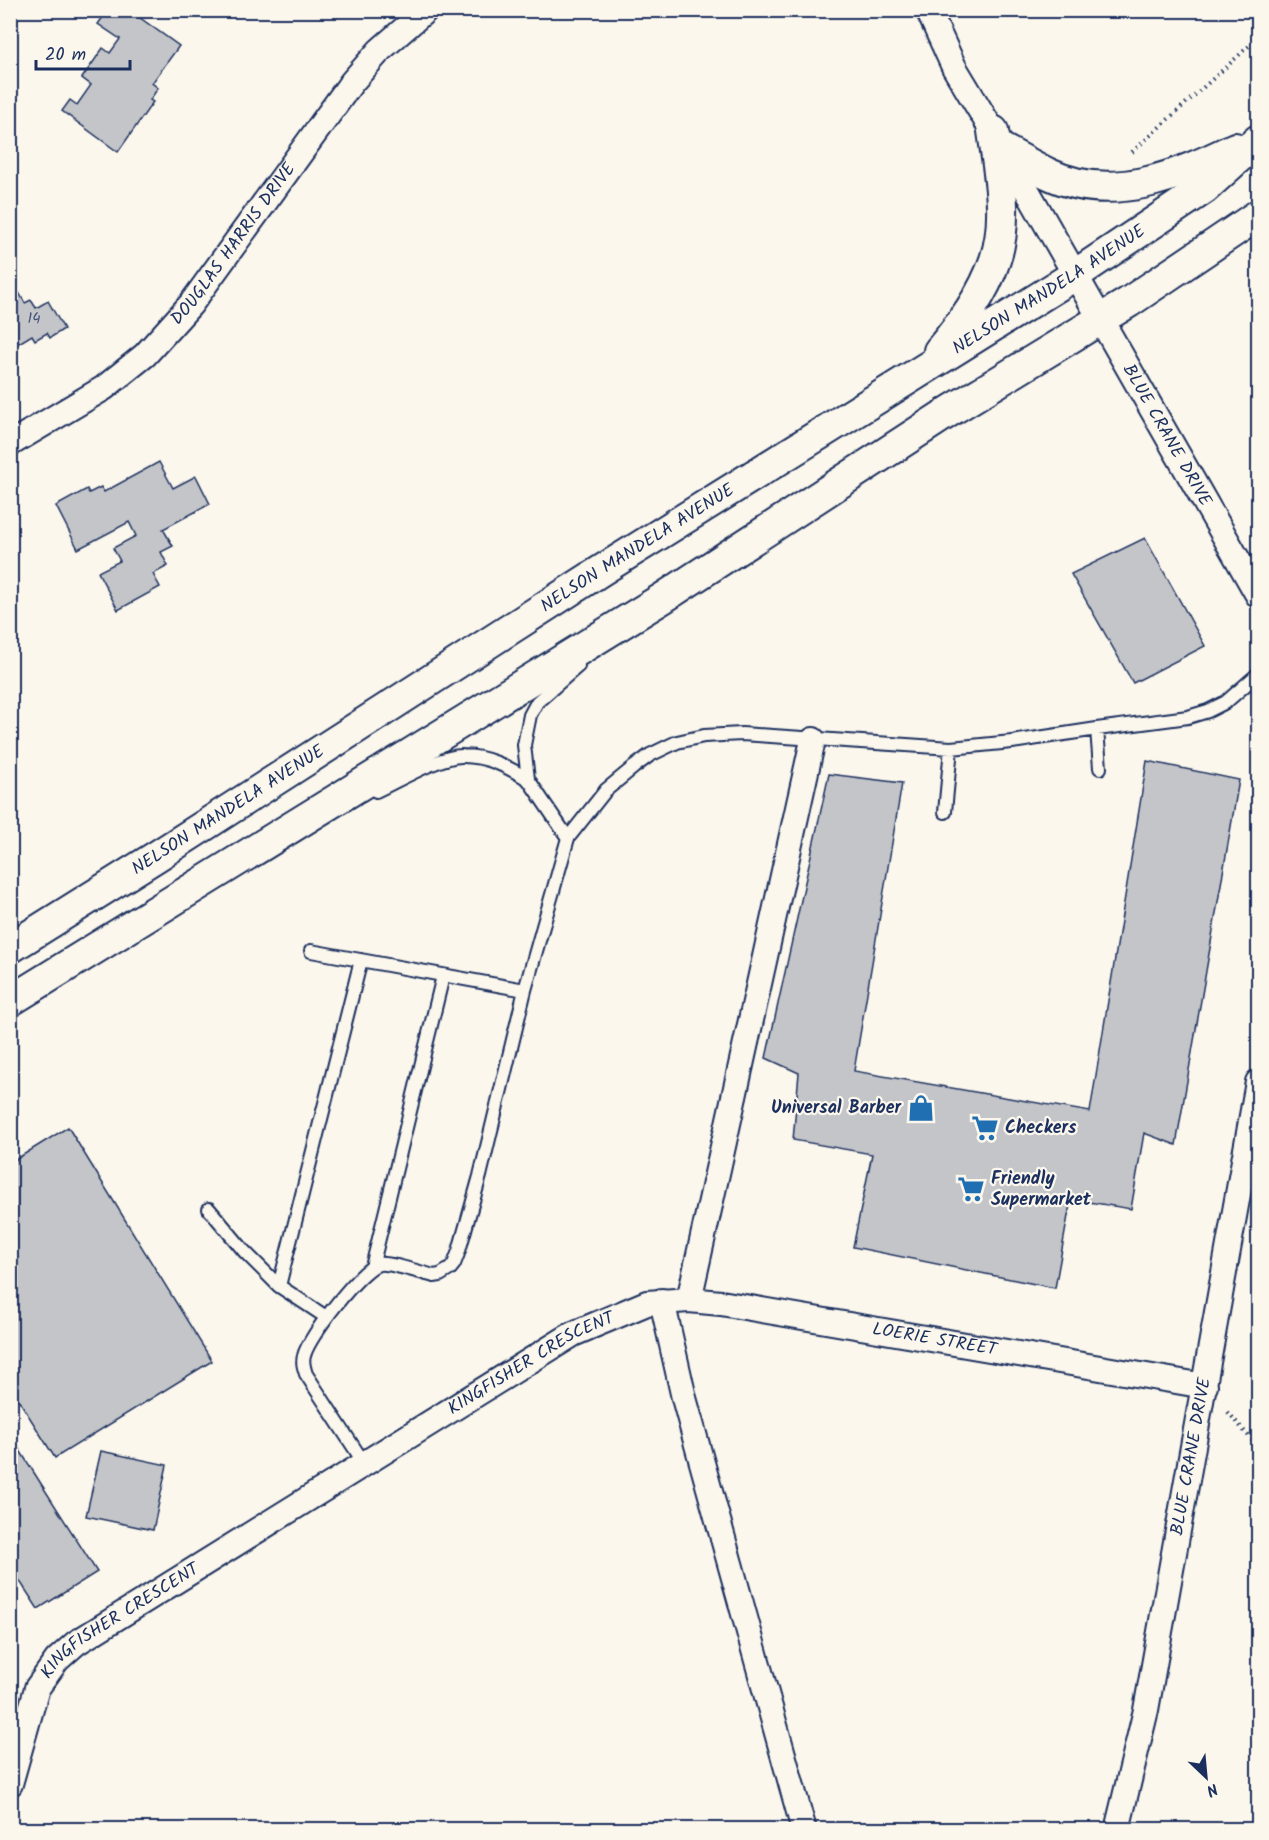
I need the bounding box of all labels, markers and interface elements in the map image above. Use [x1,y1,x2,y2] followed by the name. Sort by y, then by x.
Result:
[36,33,130,71] scale bar
[45,41,86,70] text: 20 m
[164,156,304,332] street label: DOUGLAS HARRIS DRIVE
[947,217,1152,363] street label: NELSON MANDELA AVENUE
[28,307,40,331] house number: 14
[1115,359,1219,512] street label: BLUE CRANE DRIVE
[535,476,741,620] street label: NELSON MANDELA AVENUE
[126,737,331,883] street label: NELSON MANDELA AVENUE
[906,1093,936,1123] shop icon: Universal Barber
[771,1094,902,1123] place label: Universal Barber
[970,1113,1000,1143] supermarket icon: Checkers
[1005,1114,1077,1143] place label: Checkers
[991,1165,1092,1215] place label: Friendly Supermarket
[956,1174,986,1204] supermarket icon: Friendly Supermarket
[442,1303,620,1423] street label: KINGFISHER CRESCENT
[870,1315,1000,1365] street label: LOERIE STREET
[1163,1375,1220,1538] street label: BLUE CRANE DRIVE
[33,1555,206,1685] street label: KINGFISHER CRESCENT
[1176,1747,1236,1807] north arrow
[1202,1776,1222,1803] text: N

